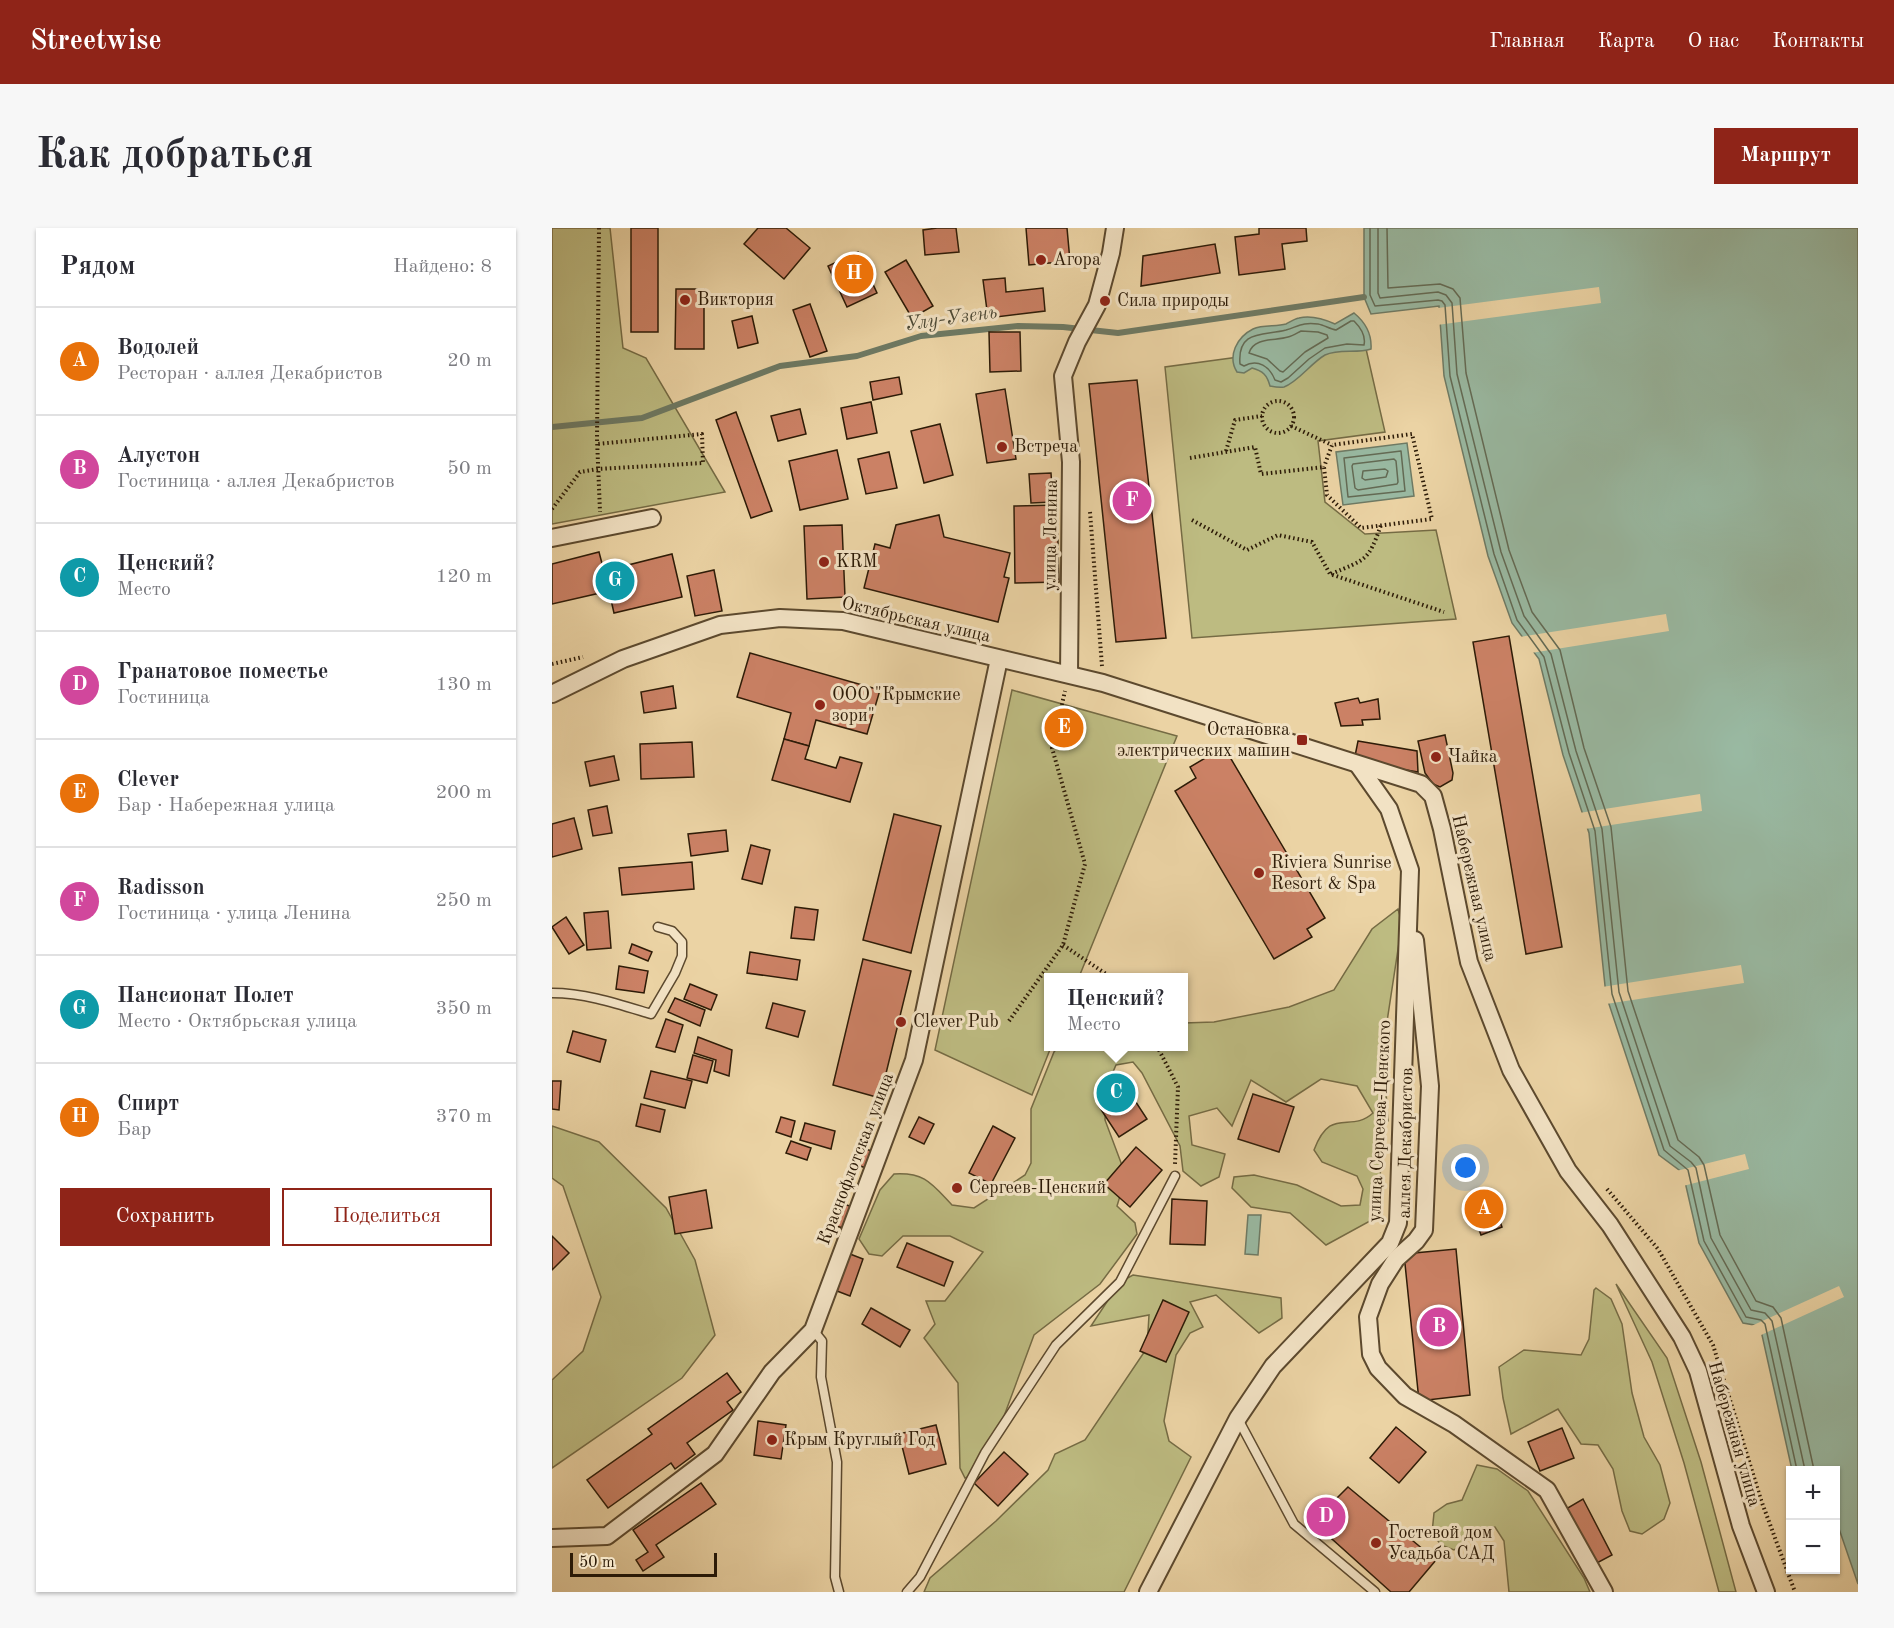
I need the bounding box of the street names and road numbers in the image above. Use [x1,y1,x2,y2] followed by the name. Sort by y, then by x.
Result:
[1041,479,1061,591] street label: улица Ленина
[840,594,992,646] street label: Октябрьская улица
[1448,813,1500,963] street label: Набережная улица
[1366,1019,1394,1223] street label: улица Сергеева-Ценского
[1396,1067,1416,1219] street label: аллея Декабристов
[815,1070,898,1248] street label: Краснофлотская улица
[1705,1359,1763,1509] street label: Набережная улица

